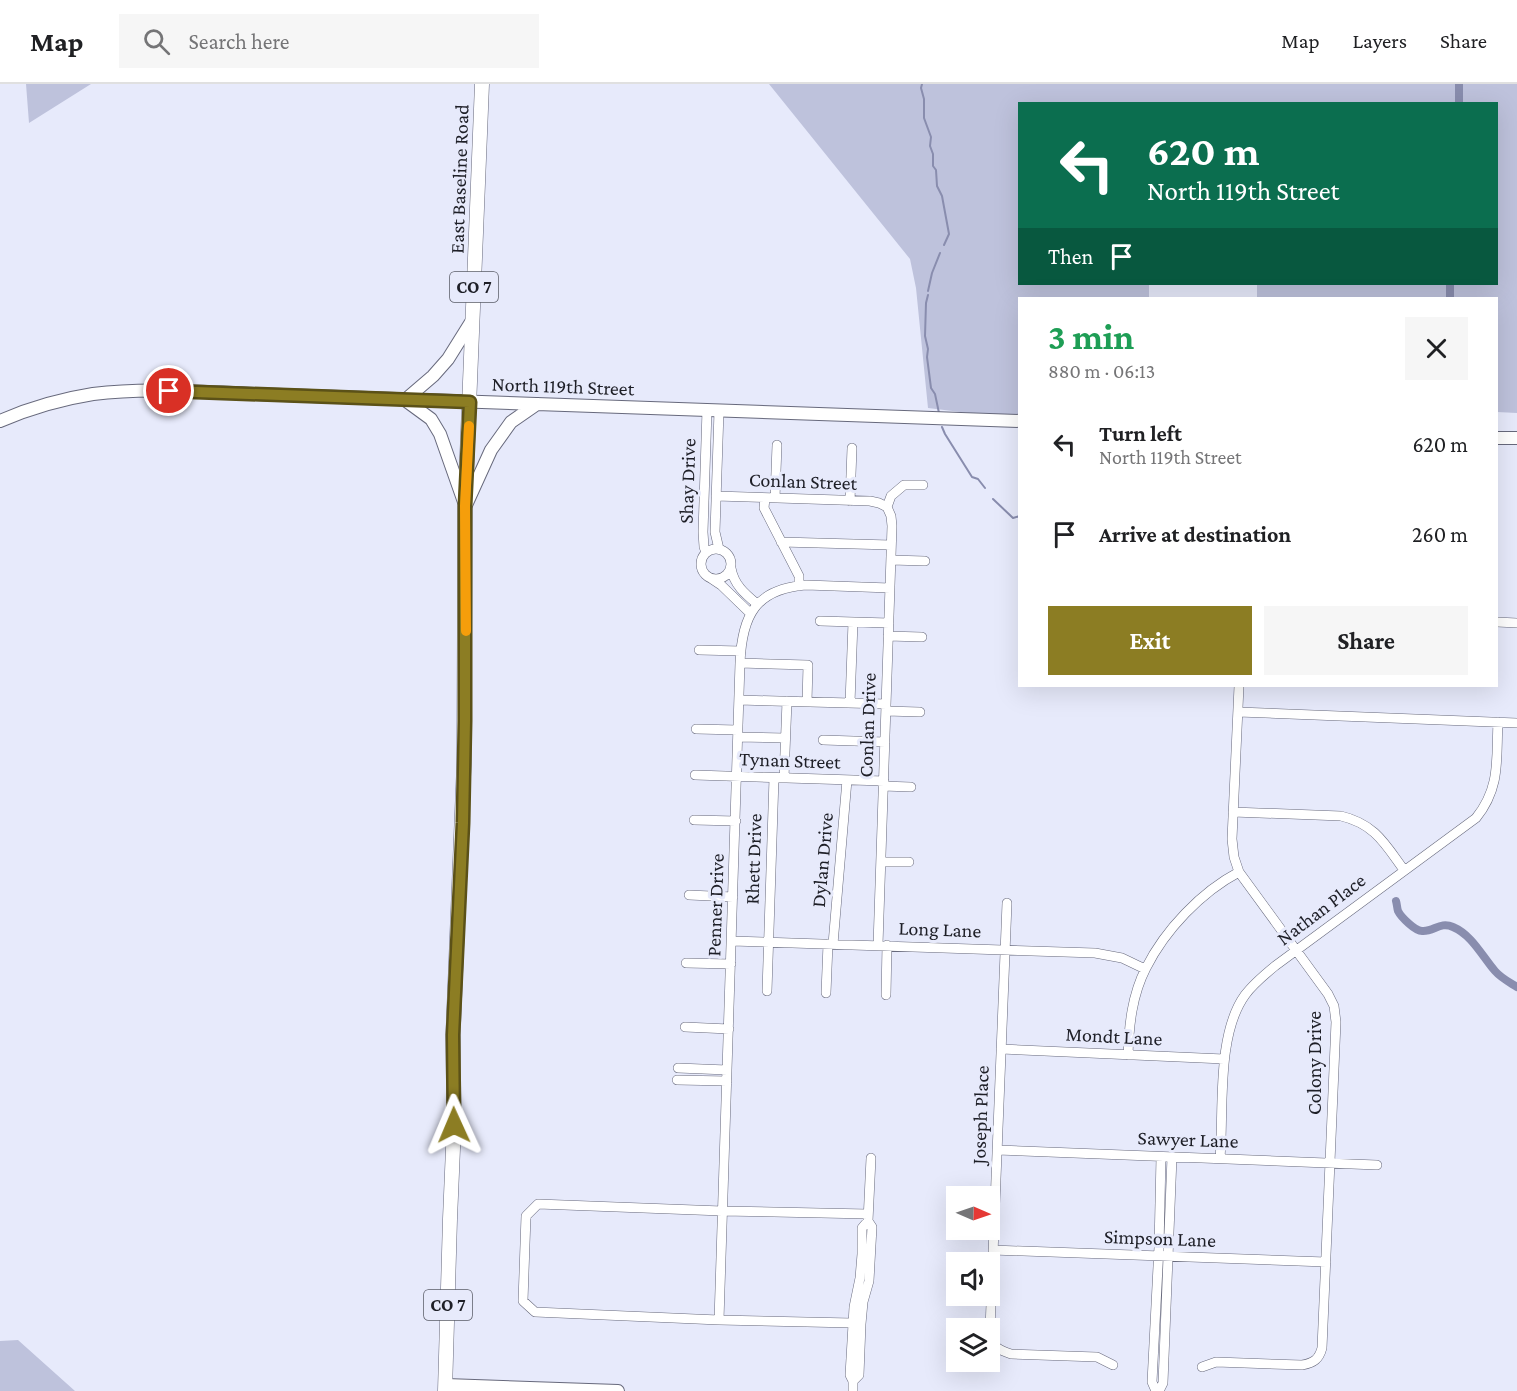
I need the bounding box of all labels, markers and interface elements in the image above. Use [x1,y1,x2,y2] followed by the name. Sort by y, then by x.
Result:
[119,14,539,68] search box
[140,25,173,58] icon: search
[30,26,83,57] text: Map
[188,29,289,54] text: Search here
[1281,29,1320,53] text: Map
[1353,29,1407,53] text: Layers
[1440,29,1487,53] text: Share
[445,103,473,254] street label: East Baseline Road
[1048,126,1126,204] icon: left
[1147,127,1259,174] text: 620 m
[1147,176,1339,206] text: North 119th Street
[1105,240,1138,273] icon: arrive
[1048,244,1093,269] text: Then
[450,272,498,302] road number: CO 7
[1048,317,1134,357] text: 3 min
[1405,317,1468,380] button: close
[1048,360,1155,382] text: 880 m · 06:13
[143,365,194,416] pin
[491,373,635,399] street label: North 119th Street
[152,374,185,407] icon: arrive
[1099,421,1182,446] text: Turn left
[1048,428,1081,461] icon: left
[1413,432,1468,457] text: 620 m
[675,438,700,524] street label: Shay Drive
[1099,446,1242,468] text: North 119th Street
[749,468,858,494] street label: Conlan Street
[1048,518,1081,551] icon: arrive
[1099,522,1291,547] text: Arrive at destination
[1412,522,1468,547] text: 260 m
[1048,606,1252,675] button: Exit
[1264,606,1468,675] button: Share
[854,672,880,778] street label: Conlan Drive
[739,747,841,774] street label: Tynan Street
[807,811,838,908] street label: Dylan Drive
[740,813,766,905] street label: Rhett Drive
[702,853,728,957] street label: Penner Drive
[1272,869,1370,949] street label: Nathan Place
[898,917,982,942] street label: Long Lane
[1303,1011,1326,1115] street label: Colony Drive
[1065,1022,1163,1050] street label: Mondt Lane
[967,1065,994,1167] street label: Joseph Place
[422,1093,486,1157] position arrow
[1137,1126,1239,1153] street label: Sawyer Lane
[946,1186,1000,1240] north arrow
[946,1186,1000,1372] map controls
[1104,1225,1217,1252] street label: Simpson Lane
[946,1252,1000,1306] button: sound
[424,1290,472,1320] road number: CO 7
[946,1318,1000,1372] button: layers

